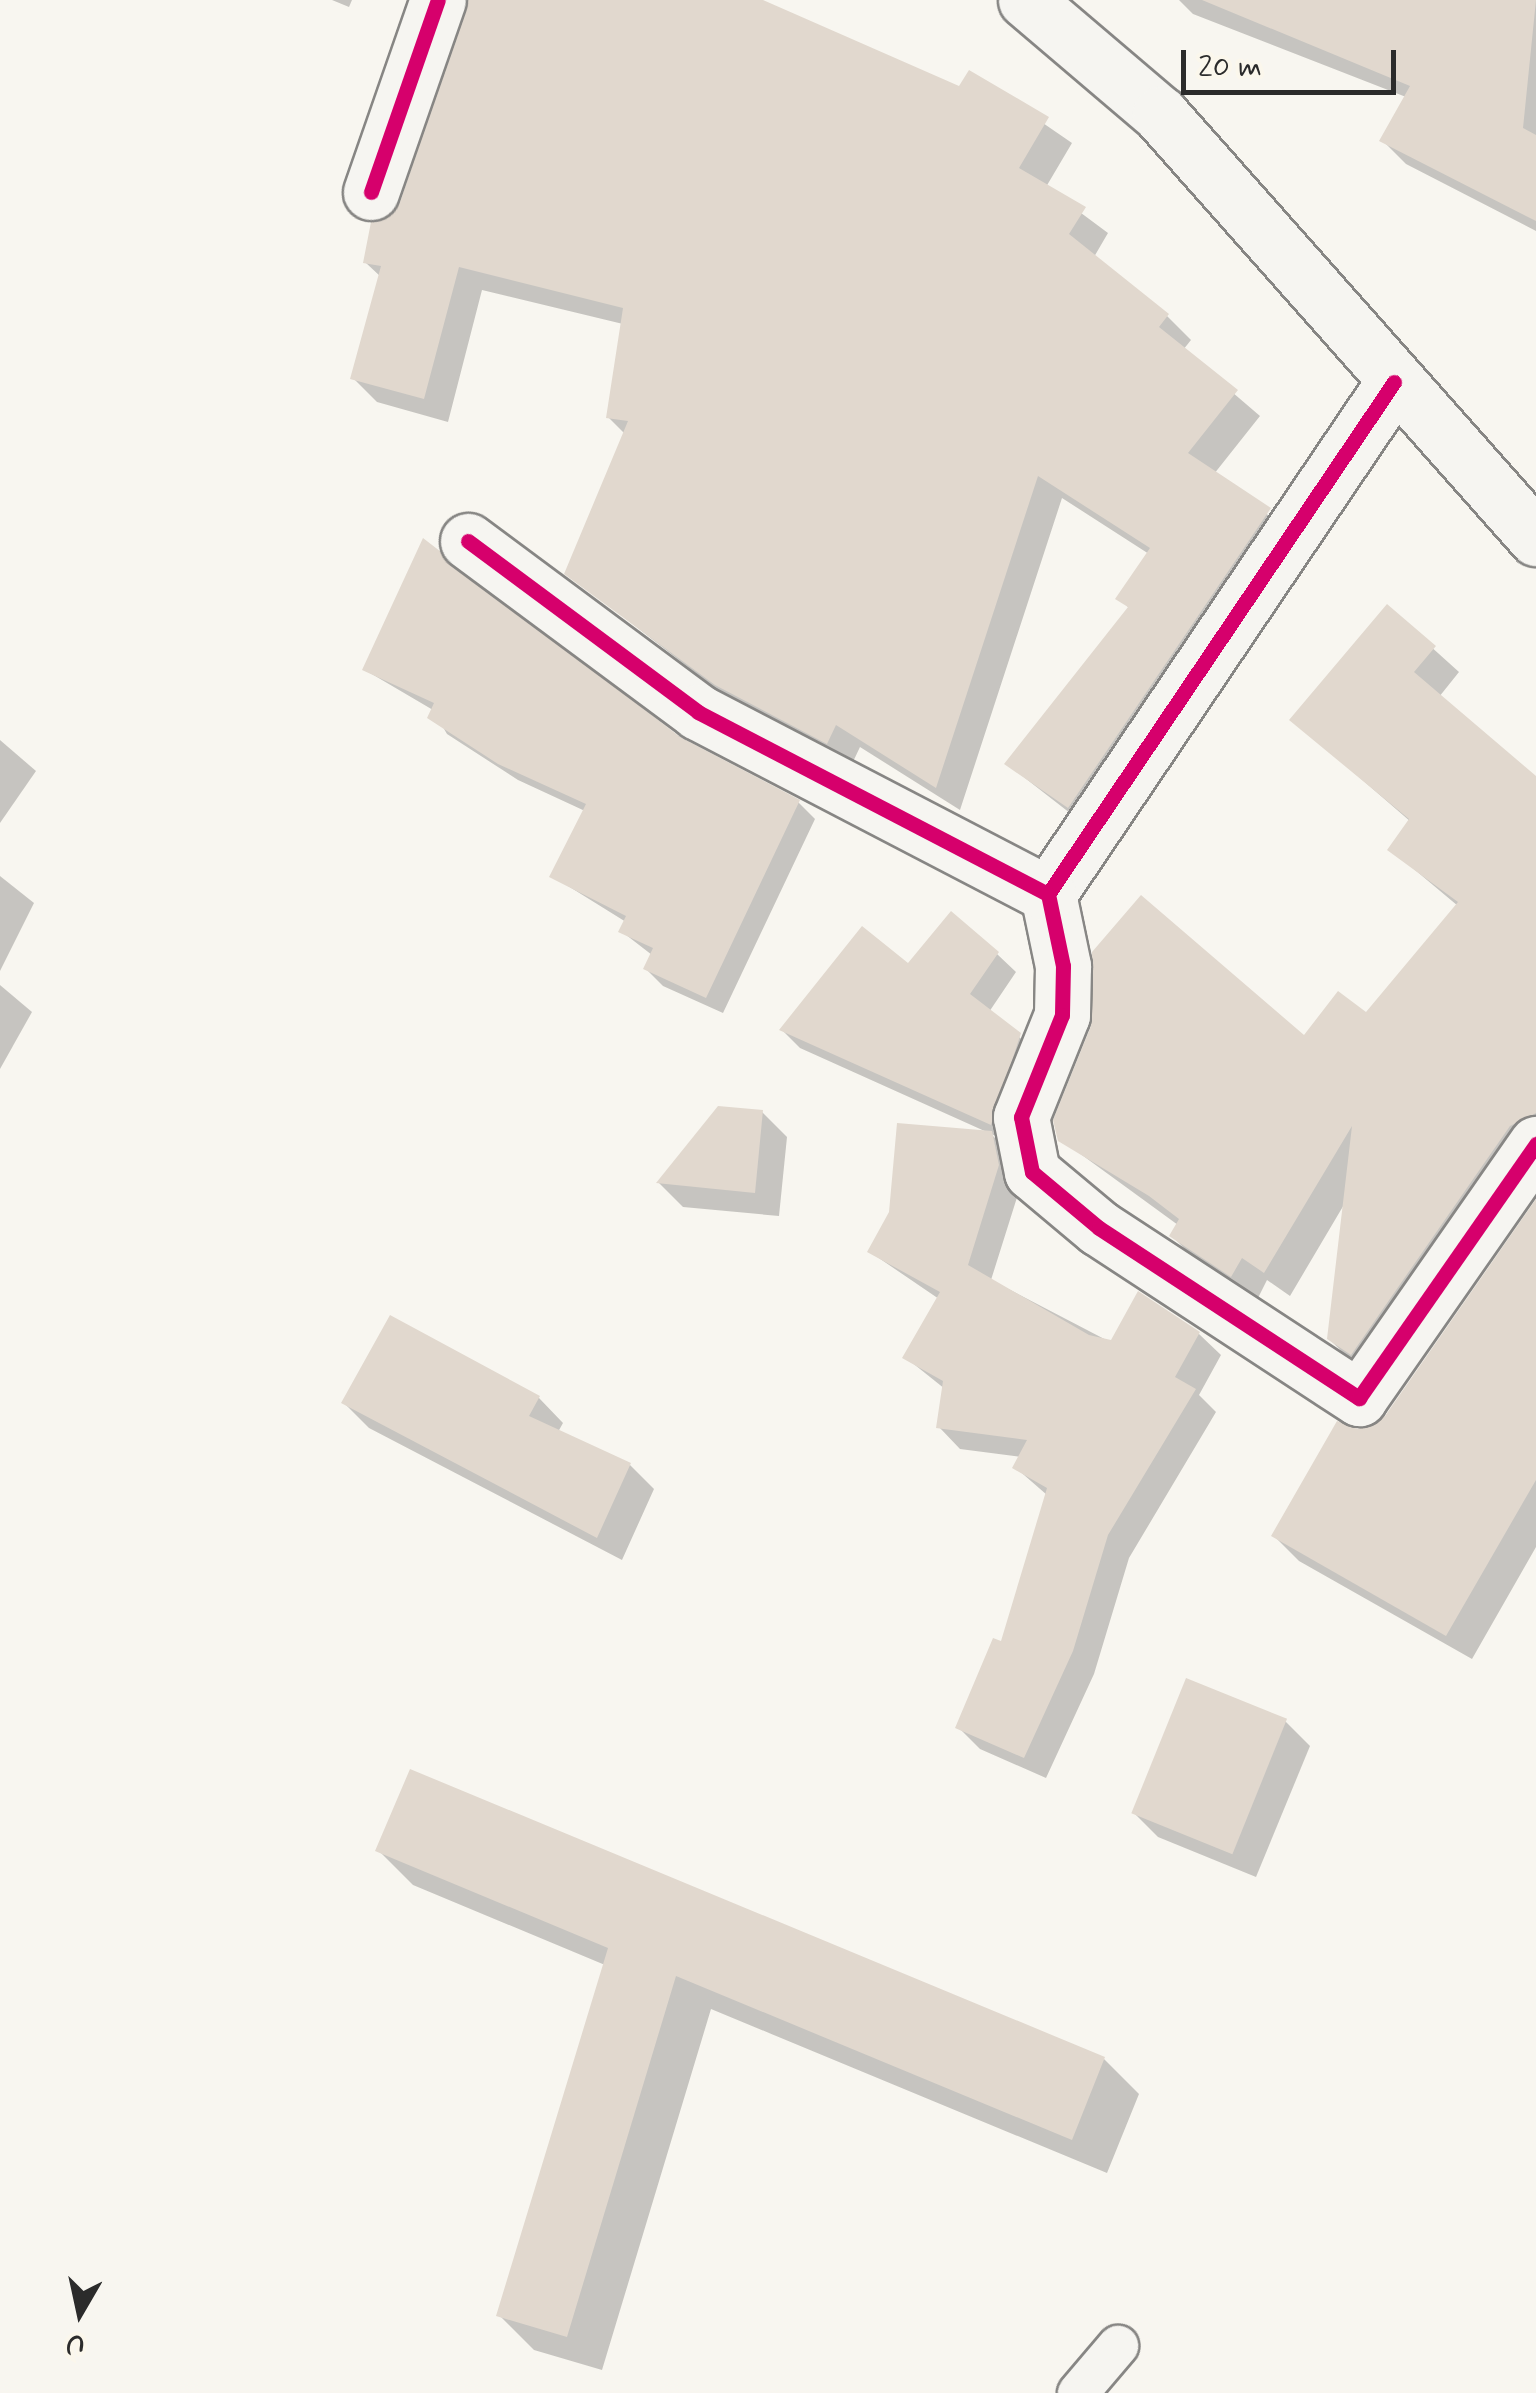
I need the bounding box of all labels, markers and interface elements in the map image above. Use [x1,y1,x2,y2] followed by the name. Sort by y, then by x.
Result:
[1186,30,1401,92] scale bar
[1198,48,1262,87] text: 20 m
[30,2263,130,2363] north arrow
[63,2323,87,2363] text: U

